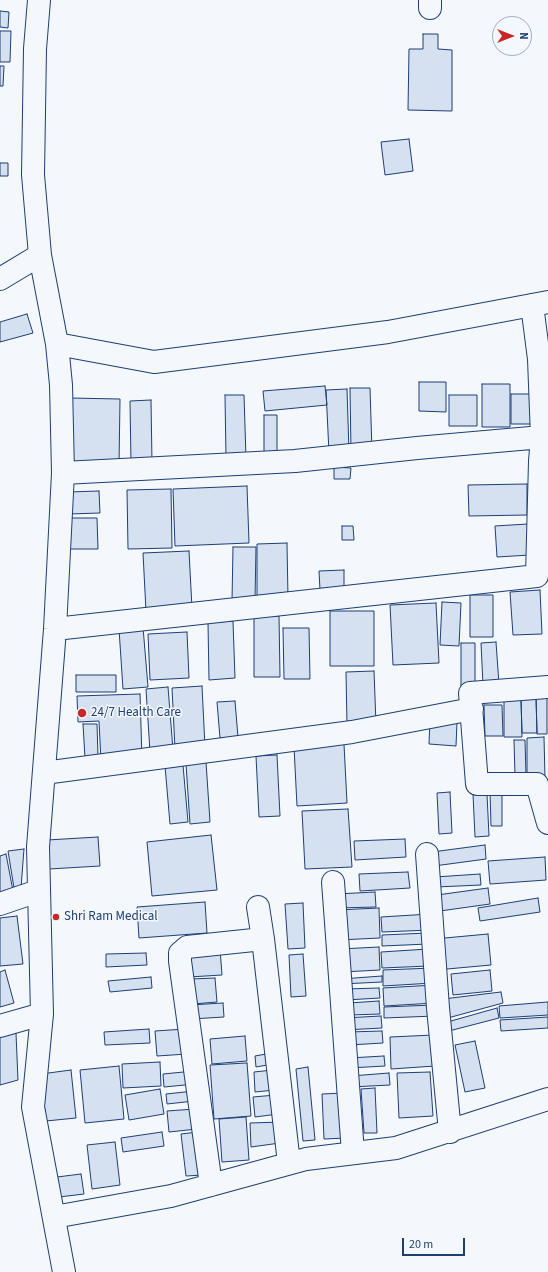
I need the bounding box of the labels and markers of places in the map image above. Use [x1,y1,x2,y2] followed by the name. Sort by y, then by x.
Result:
[91,705,181,721] place label: 24/7 Health Care
[76,707,88,719] marker: 24/7 Health Care
[64,909,158,925] place label: Shri Ram Medical
[51,912,61,922] marker: Shri Ram Medical

